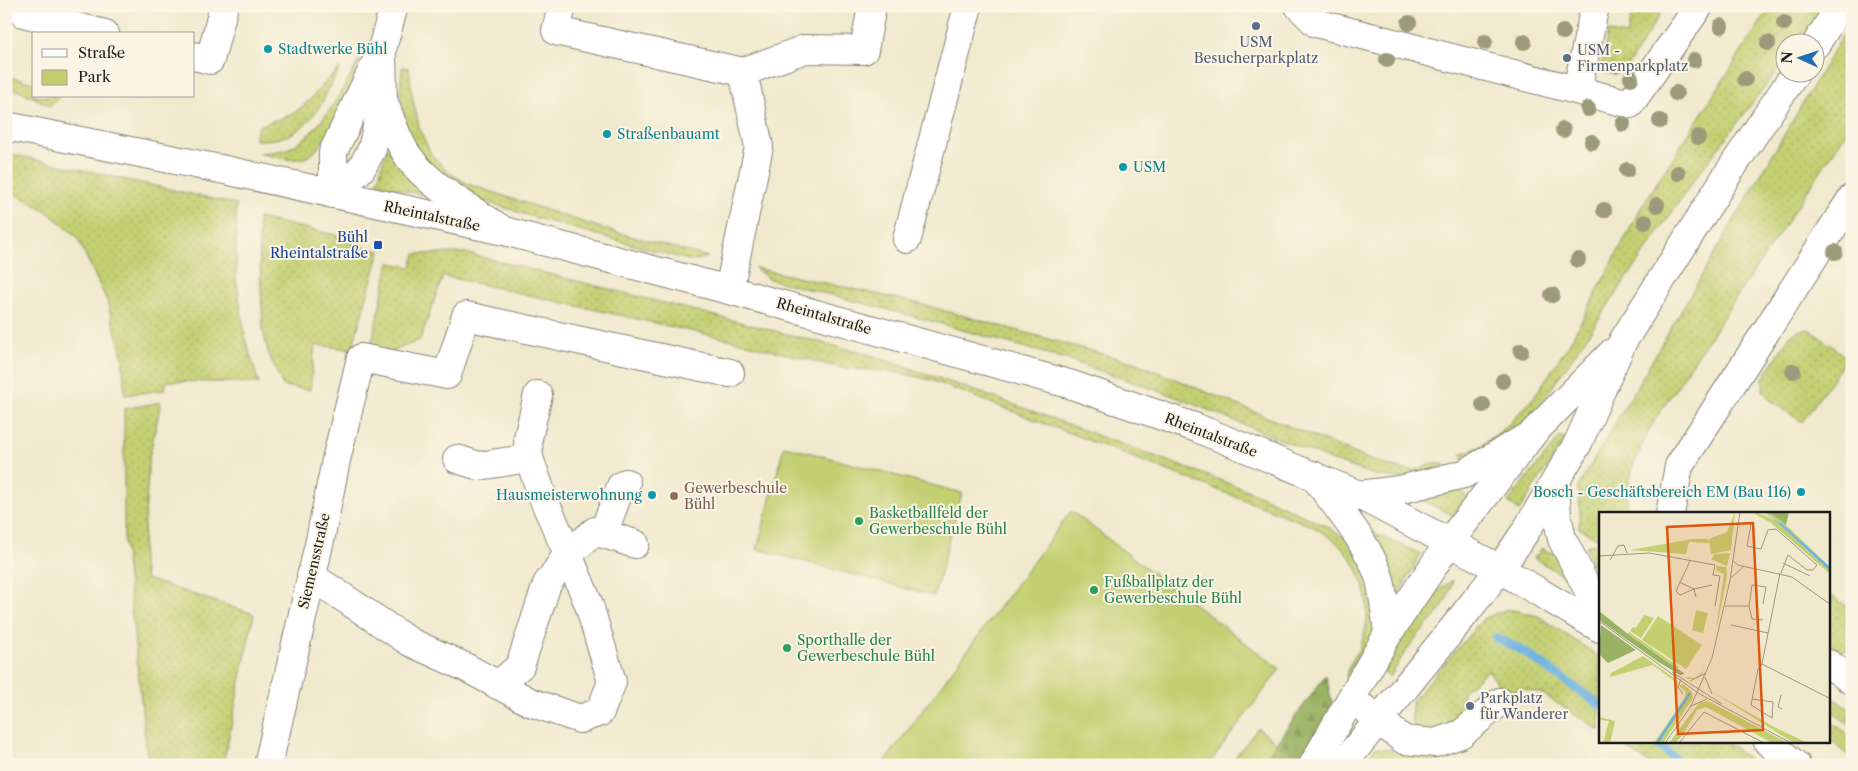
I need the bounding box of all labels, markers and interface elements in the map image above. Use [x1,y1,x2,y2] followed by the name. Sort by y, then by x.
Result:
[1250,20,1262,32] marker: USM Besucherparkplatz
[32,32,195,98] legend
[1776,32,1826,82] north arrow
[1194,33,1318,67] place label: USM Besucherparkplatz
[278,40,387,58] place label: Stadtwerke Bühl
[1577,41,1688,75] place label: USM - Firmenparkplatz
[78,43,125,62] text: Straße
[262,43,274,55] marker: Stadtwerke Bühl
[1778,51,1796,64] text: N
[1561,52,1573,64] marker: USM - Firmenparkplatz
[78,67,112,86] text: Park
[617,125,720,143] place label: Straßenbauamt
[601,128,613,140] marker: Straßenbauamt
[1133,158,1166,176] place label: USM
[1117,161,1129,173] marker: USM
[382,197,482,235] street label: Rheintalstraße
[270,228,368,262] place label: Bühl Rheintalstraße
[372,239,384,251] marker: Bühl Rheintalstraße
[774,294,874,338] street label: Rheintalstraße
[1162,409,1260,461] street label: Rheintalstraße
[684,479,787,513] place label: Gewerbeschule Bühl
[1533,483,1791,501] place label: Bosch - Geschäftsbereich EM (Bau 116)
[496,486,643,504] place label: Hausmeisterwohnung
[1795,486,1807,498] marker: Bosch - Geschäftsbereich EM (Bau 116)
[646,489,658,501] marker: Hausmeisterwohnung
[668,490,680,502] marker: Gewerbeschule Bühl
[869,504,1007,538] place label: Basketballfeld der Gewerbeschule Bühl
[294,511,334,611] street label: Siemensstraße
[1599,512,1830,744] inset map
[853,515,865,527] marker: Basketballfeld der Gewerbeschule Bühl
[1104,573,1242,607] place label: Fußballplatz der Gewerbeschule Bühl
[1088,584,1100,596] marker: Fußballplatz der Gewerbeschule Bühl
[797,631,935,665] place label: Sporthalle der Gewerbeschule Bühl
[781,642,793,654] marker: Sporthalle der Gewerbeschule Bühl
[1480,689,1568,723] place label: Parkplatz für Wanderer
[1464,700,1476,712] marker: Parkplatz für Wanderer

